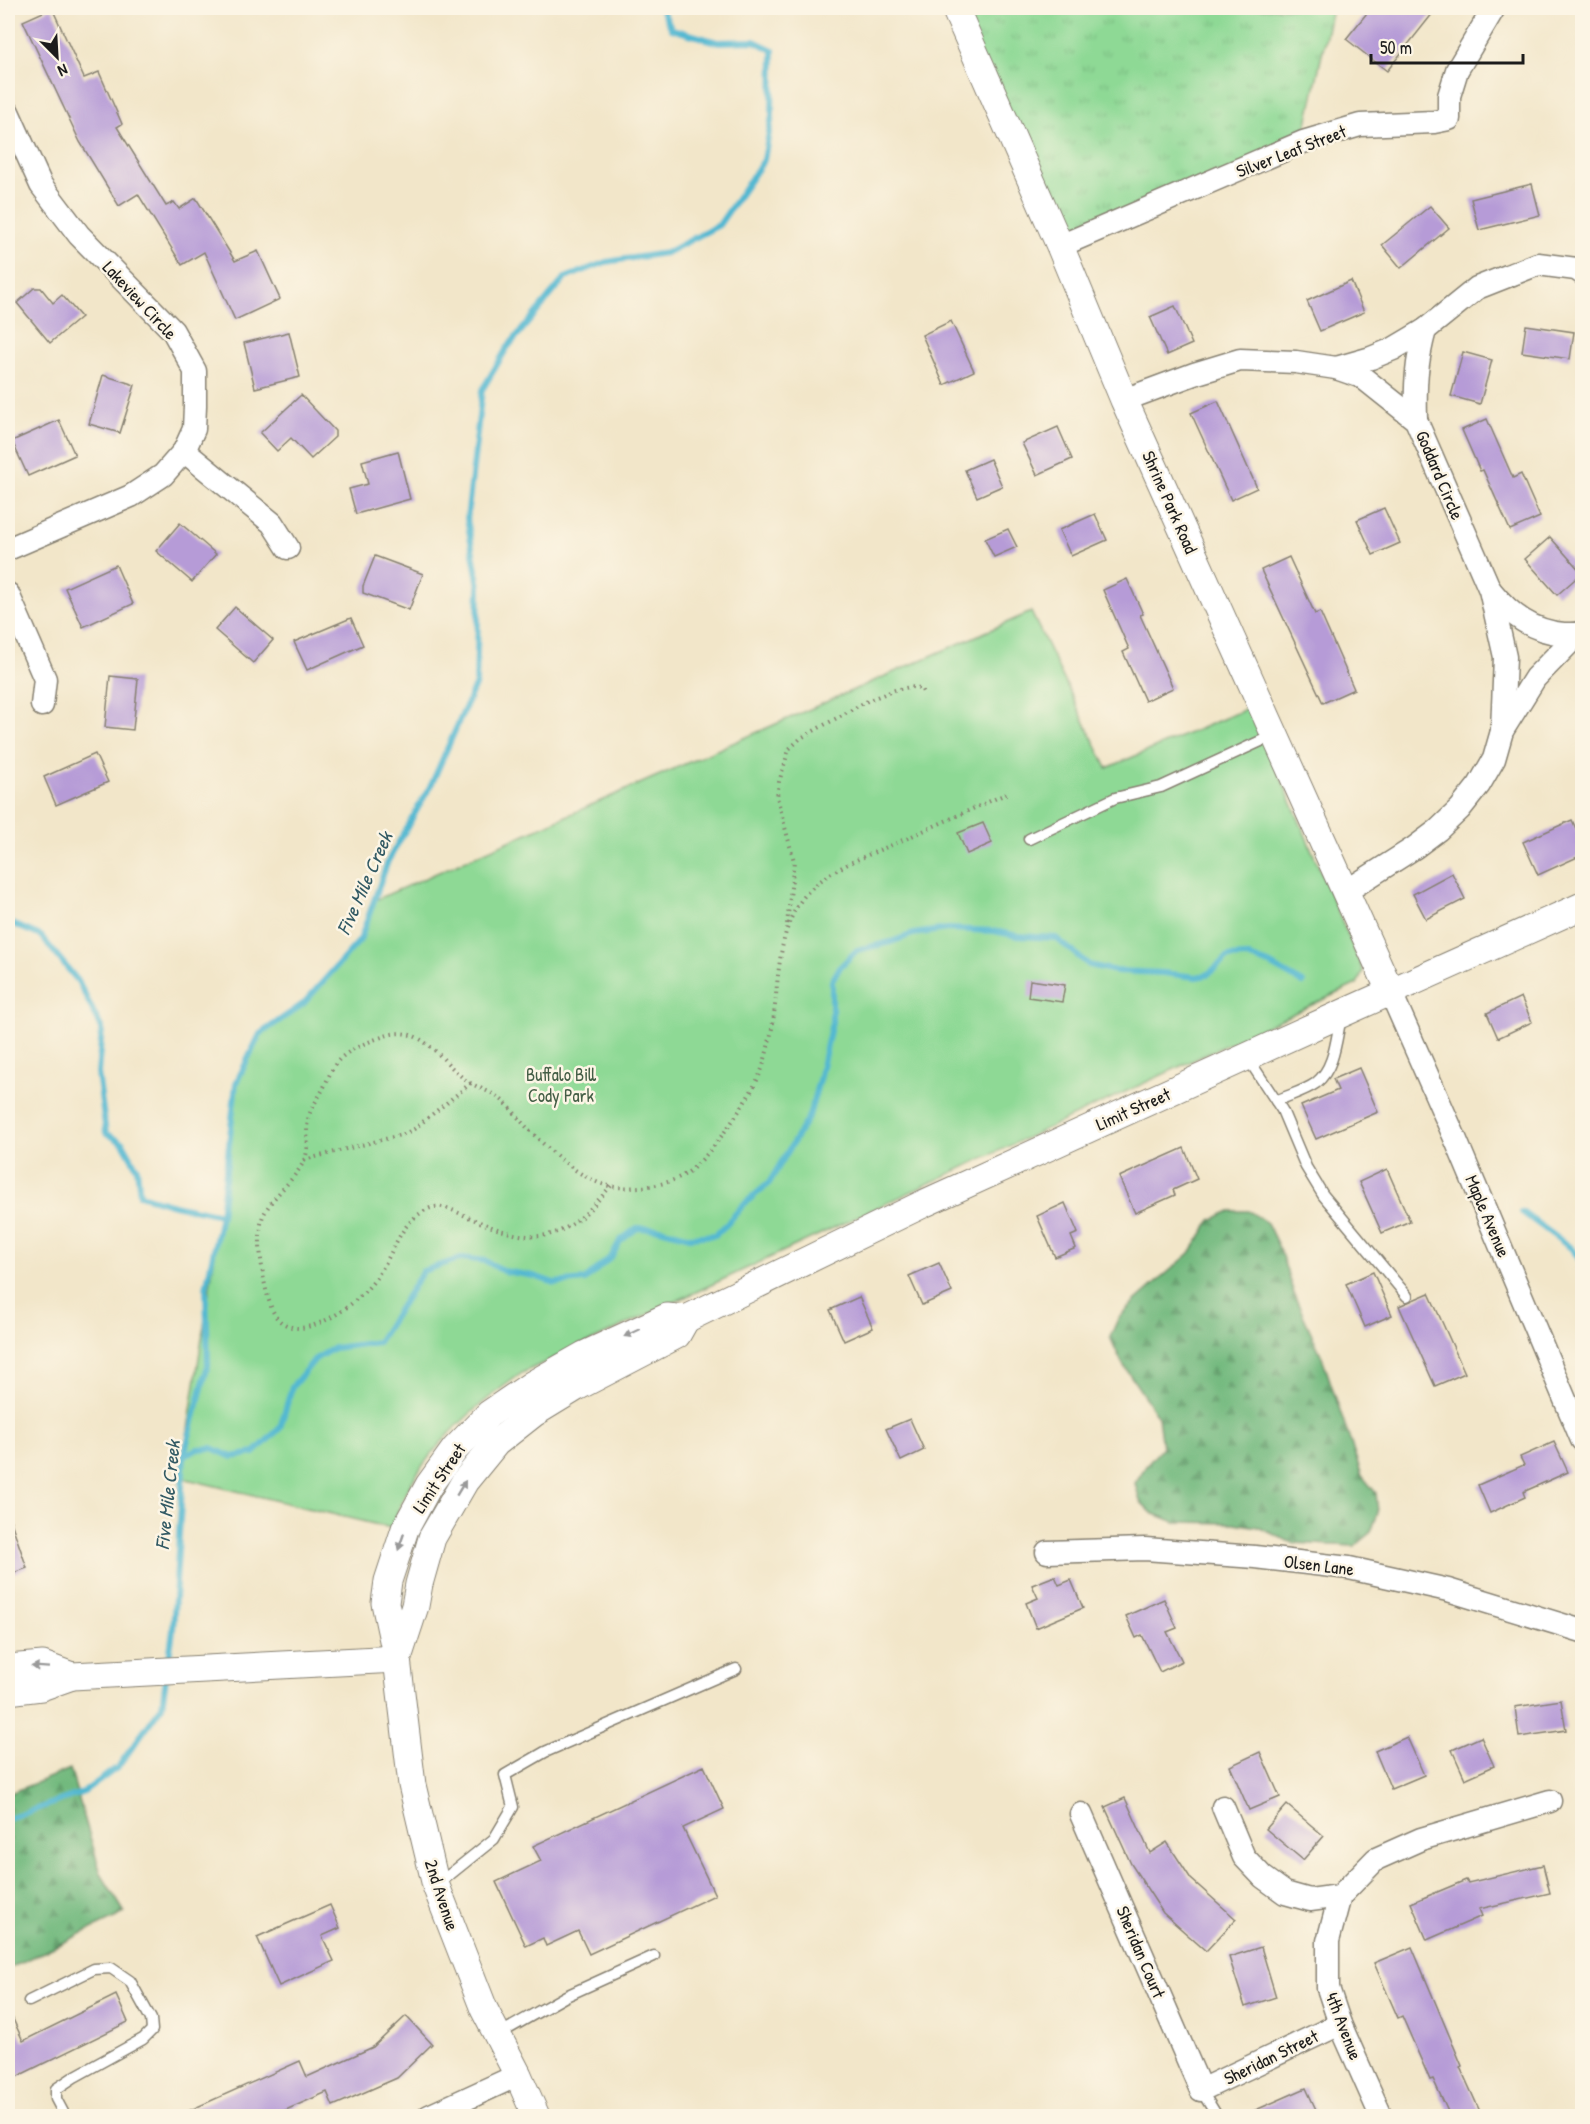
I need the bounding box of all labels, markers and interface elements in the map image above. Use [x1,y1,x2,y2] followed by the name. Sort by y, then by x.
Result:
[27,27,87,87] north arrow
[1371,27,1522,65] scale bar
[1380,35,1412,60] text: 50 m
[54,59,71,83] text: N
[1232,118,1350,183] street label: Silver Leaf Street
[97,255,183,345] street label: Lakeview Circle
[1410,426,1470,524] street label: Goddard Circle
[1136,447,1204,557] street label: Shrine Park Road
[329,826,399,939] water label: Five Mile Creek
[526,1062,596,1108] park label: Buffalo Bill Cody Park
[1092,1081,1175,1137] street label: Limit Street
[1459,1171,1517,1261] street label: Maple Avenue
[623,1329,640,1338] one-way arrow
[148,1437,186,1551] water label: Five Mile Creek
[406,1438,472,1518] street label: Limit Street
[456,1480,467,1496] one-way arrow
[395,1533,405,1551] one-way arrow
[1283,1548,1355,1582] street label: Olsen Lane
[30,1662,49,1671] one-way arrow
[419,1856,465,1934] street label: 2nd Avenue
[1110,1902,1172,2003] street label: Sheridan Court
[1320,1989,1368,2063] street label: 4th Avenue
[1220,2023,1323,2091] street label: Sheridan Street

